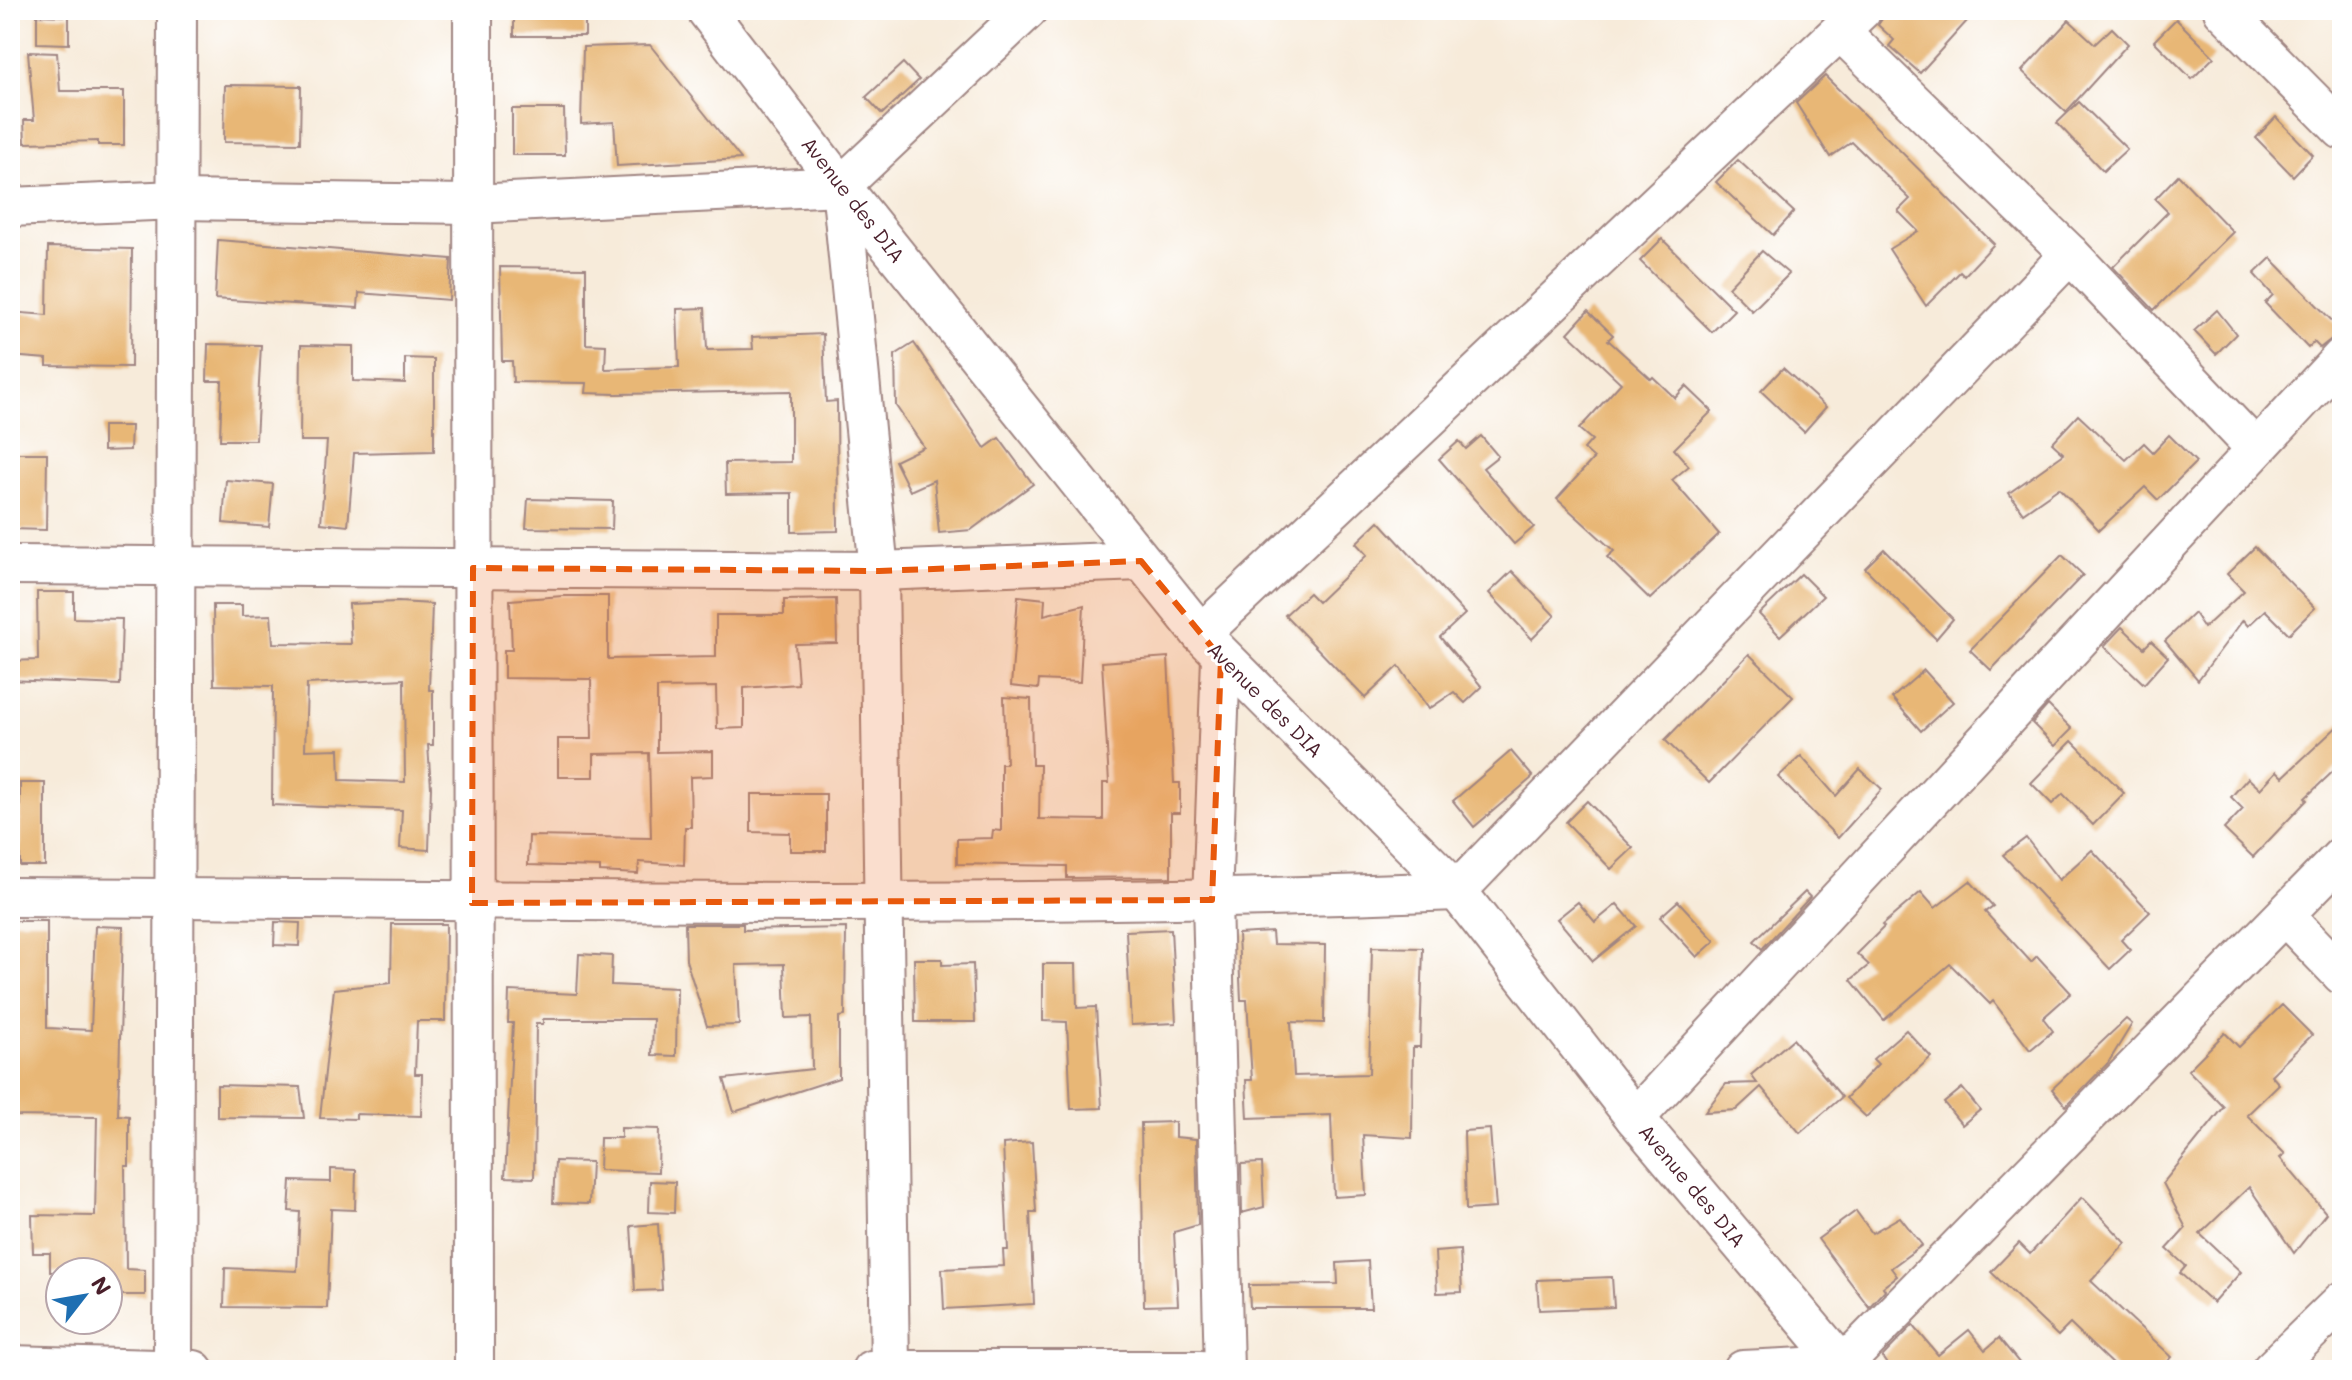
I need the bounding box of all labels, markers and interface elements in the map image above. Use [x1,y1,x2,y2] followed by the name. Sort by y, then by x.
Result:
[796,131,911,268] street label: Avenue des DIA
[1202,636,1329,763] street label: Avenue des DIA
[1634,1118,1752,1252] street label: Avenue des DIA
[44,1256,124,1336] north arrow
[85,1271,118,1300] text: N

